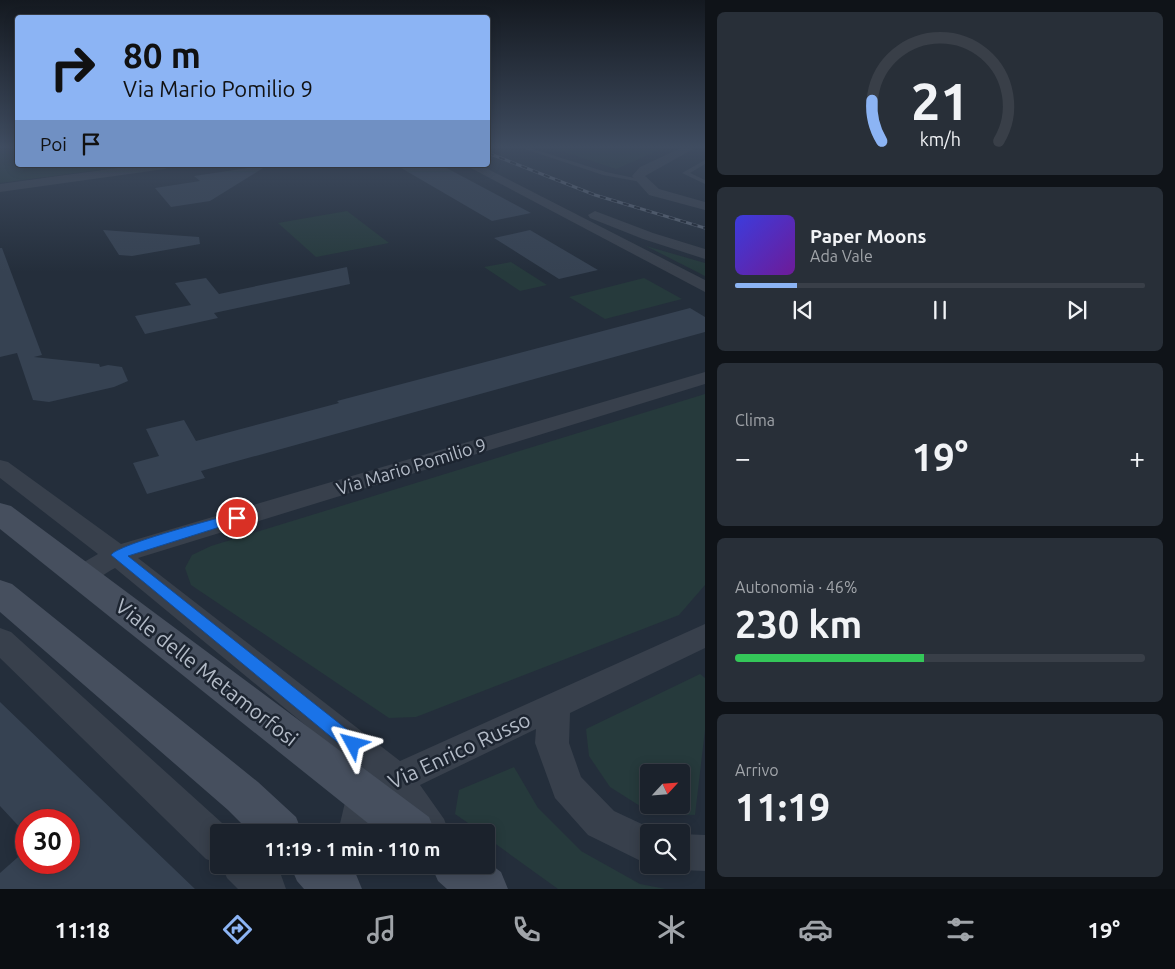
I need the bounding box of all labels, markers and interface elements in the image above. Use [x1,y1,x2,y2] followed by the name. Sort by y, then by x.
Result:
[40,35,105,100] icon: right
[123,35,201,75] text: 80 m
[911,72,969,130] text: 21
[123,76,313,101] text: Via Mario Pomilio 9
[919,129,961,149] text: km/h
[77,130,105,158] icon: arrive
[40,133,67,155] text: Poi
[810,225,927,247] text: Paper Moons
[810,247,873,265] text: Ada Vale
[789,296,817,324] icon: previous
[926,296,954,324] icon: pause
[1063,296,1091,324] icon: next
[735,411,775,429] text: Clima
[334,434,488,498] street label: Via Mario Pomilio 9
[912,436,968,478] text: 19°
[735,442,751,473] text: −
[1129,442,1145,473] text: +
[216,497,258,539] pin
[223,504,251,532] icon: arrive
[735,578,857,596] text: Autonomia · 46%
[111,593,303,751] street label: Viale delle Metamorfosi
[735,603,862,645] text: 230 km
[384,707,534,793] street label: Via Enrico Russo
[326,717,378,769] position arrow
[735,761,779,779] text: Arrivo
[640,764,690,814] north arrow
[640,764,690,874] map controls
[735,786,830,828] text: 11:19
[15,809,80,874] speed limit sign: 30
[640,824,690,874] button: search
[265,838,440,860] text: 11:19 · 1 min · 110 m
[220,912,255,947] icon: directions
[364,912,399,947] icon: music
[509,912,544,947] icon: phone
[654,912,689,947] icon: climate
[798,912,833,947] icon: car
[943,912,978,947] icon: filters
[55,917,110,942] text: 11:18
[1087,917,1120,942] text: 19°

